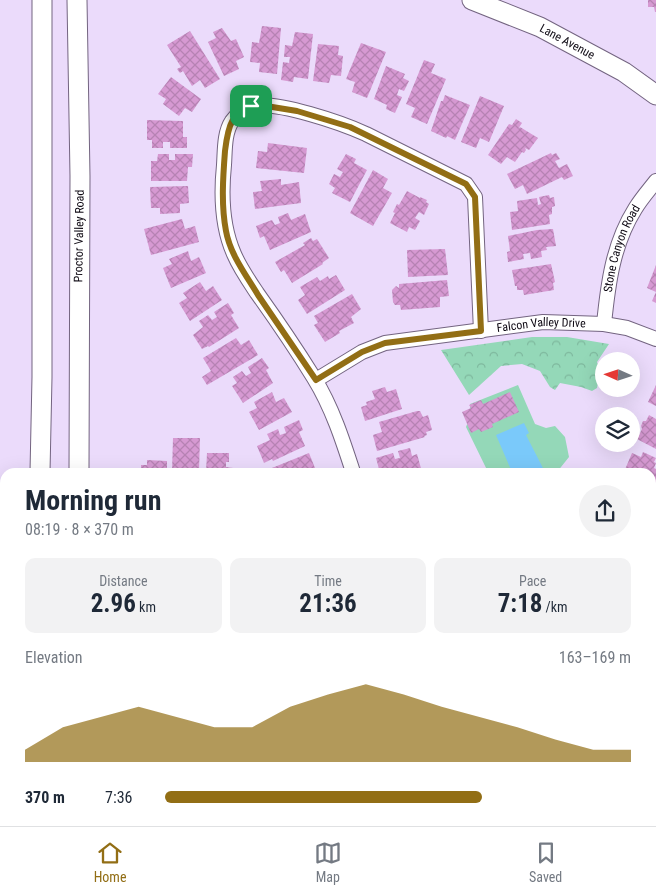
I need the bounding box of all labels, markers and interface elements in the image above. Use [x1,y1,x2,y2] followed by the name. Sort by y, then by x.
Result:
[537,21,597,62] street label: Lane Avenue
[230,85,272,127] pin
[237,92,265,120] icon: arrive
[71,189,87,282] street label: Proctor Valley Road
[601,202,643,293] street label: Stone Canyon Road
[496,315,586,335] street label: Falcon Valley Drive
[595,352,640,398] north arrow
[595,352,640,452] map controls
[595,407,640,452] button: layers
[25,484,161,517] text: Morning run
[579,485,631,537] button: share
[25,520,134,539] text: 08:19 · 8 × 370 m
[99,573,147,589] text: Distance
[314,573,342,589] text: Time
[519,573,546,589] text: Pace
[91,589,136,618] text: 2.96
[299,589,357,618] text: 21:36
[498,589,542,618] text: 7:18
[136,599,156,615] text: km
[542,599,568,615] text: /km
[25,648,83,667] text: Elevation
[559,648,631,667] text: 163–169 m
[25,788,65,807] text: 370 m
[105,788,132,807] text: 7:36
[94,839,126,885] tab: Home
[314,839,342,885] tab: Map
[529,839,562,885] tab: Saved

